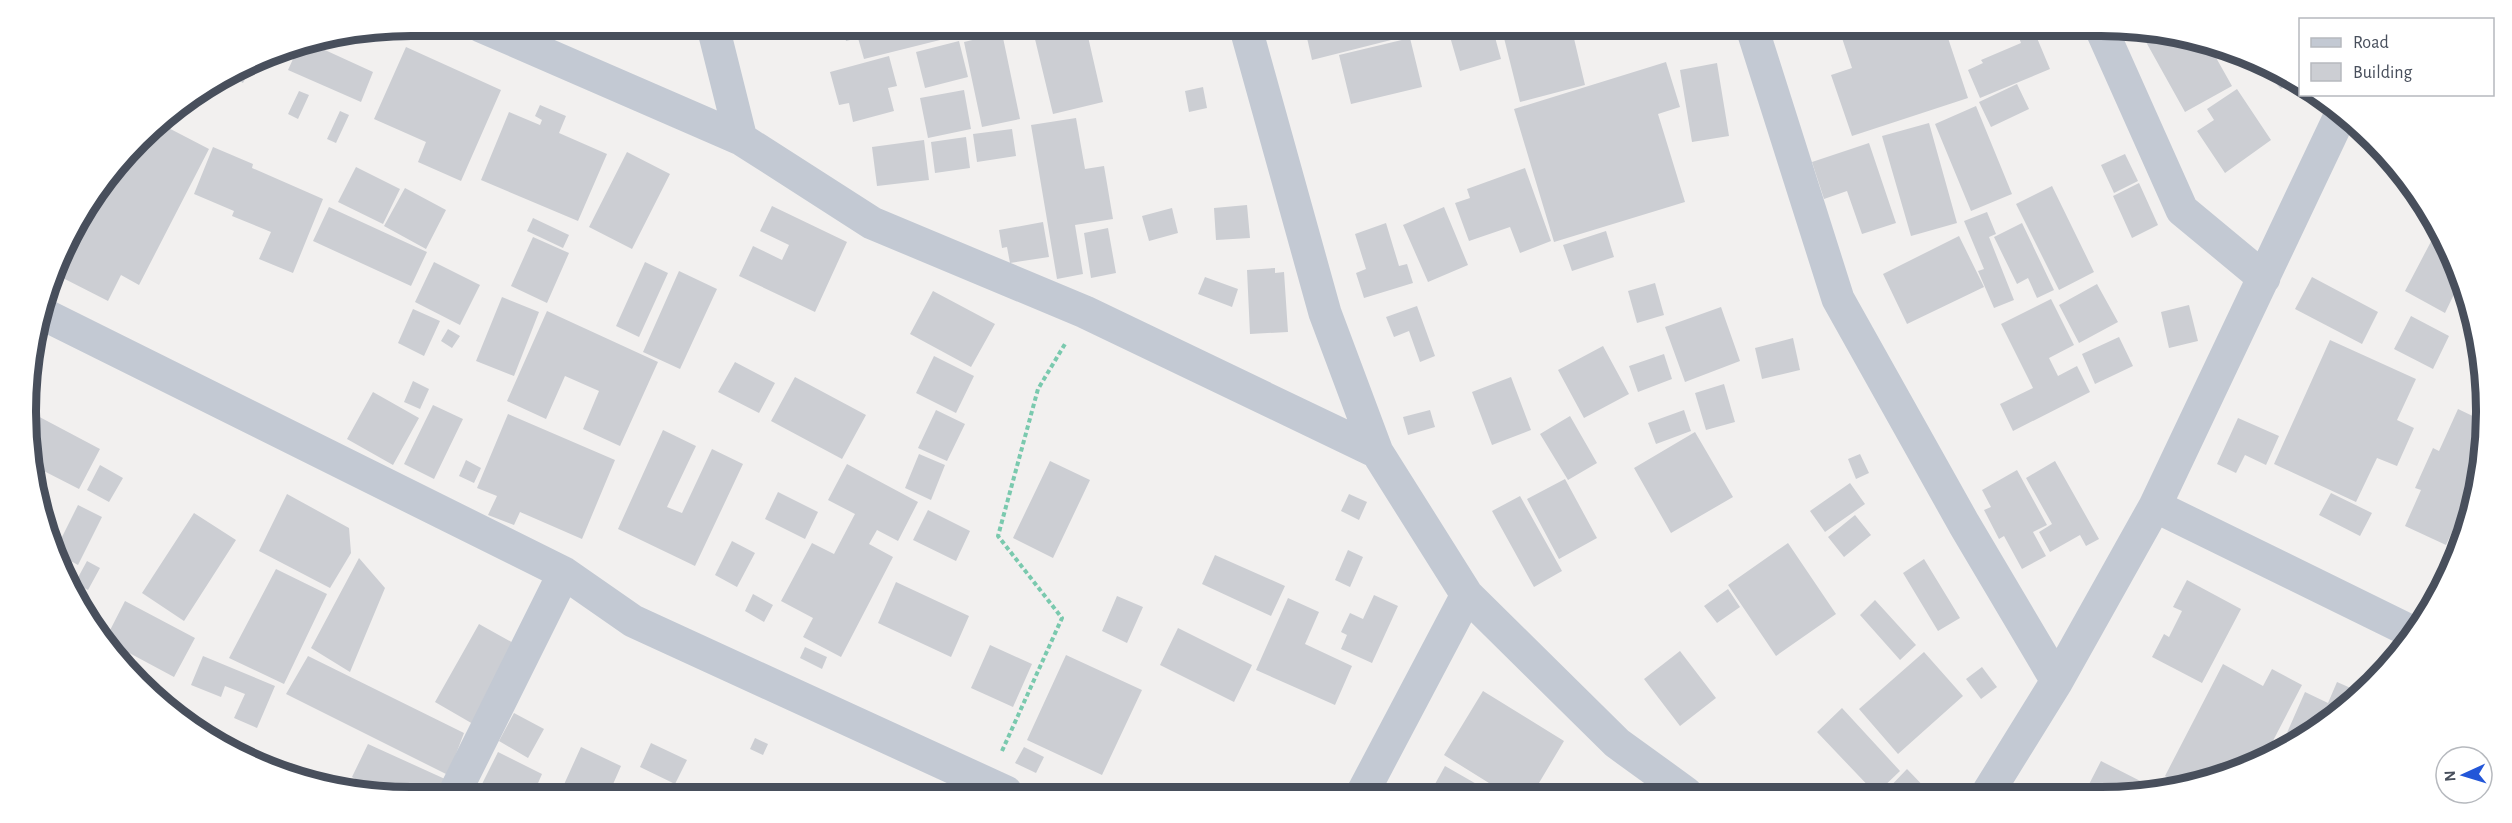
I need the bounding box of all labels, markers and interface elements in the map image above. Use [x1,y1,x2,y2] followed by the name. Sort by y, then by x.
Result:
[2299,18,2494,96] legend
[2353,34,2389,52] text: Road
[2353,64,2413,82] text: Building
[2434,745,2494,805] north arrow
[2442,770,2458,782] text: N

